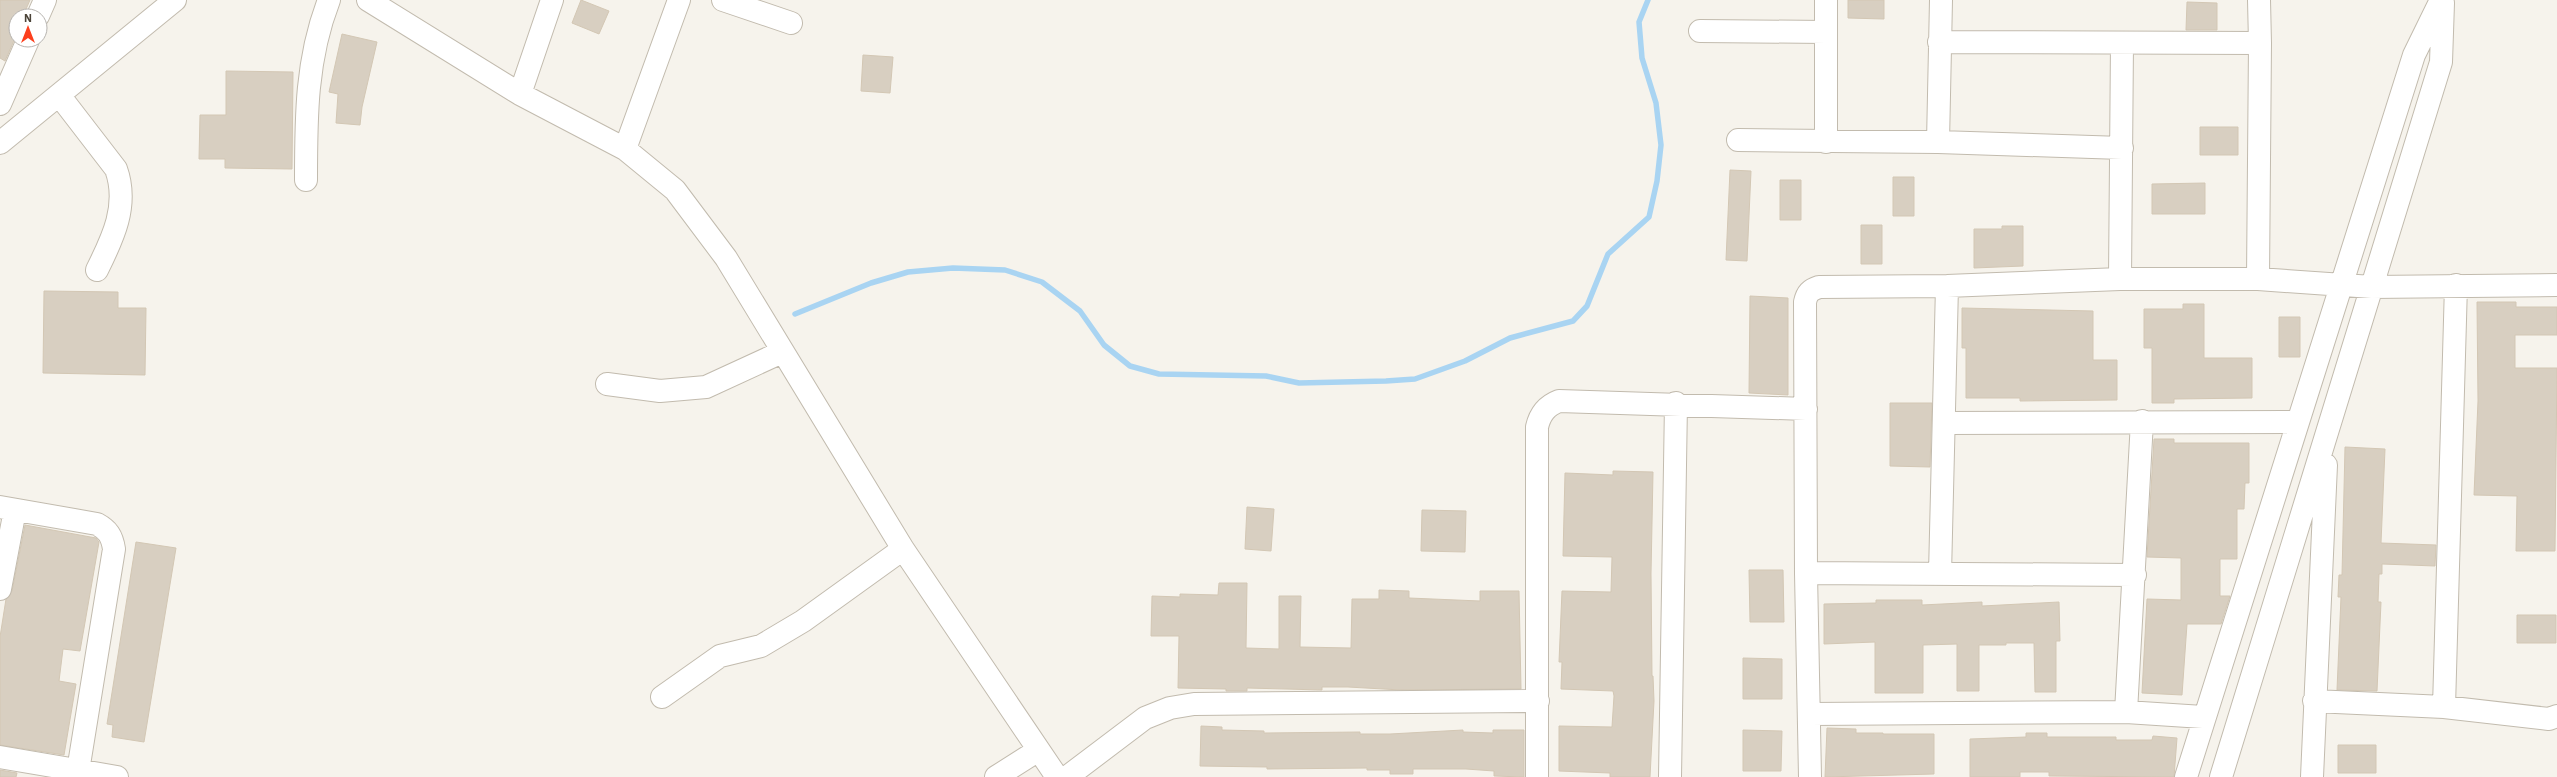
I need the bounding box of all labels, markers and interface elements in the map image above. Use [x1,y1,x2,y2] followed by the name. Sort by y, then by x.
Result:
[8,8,48,48] north arrow
[24,11,32,25] text: N

